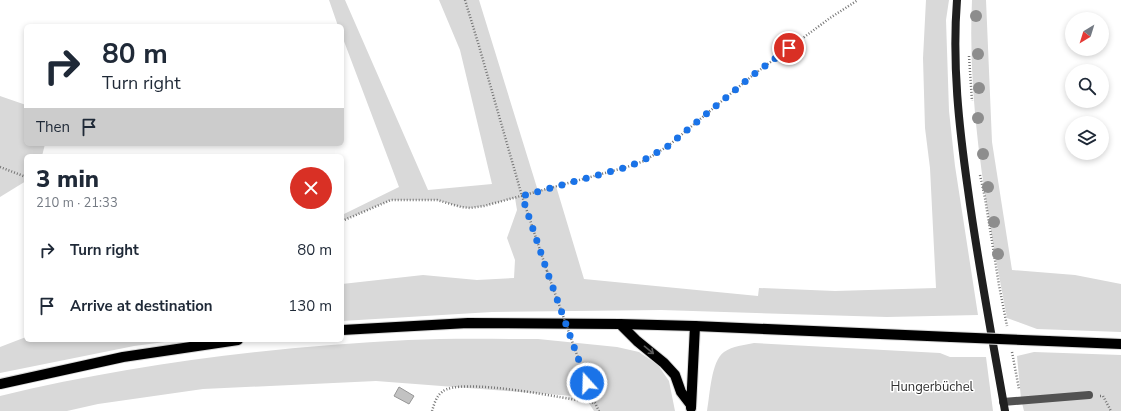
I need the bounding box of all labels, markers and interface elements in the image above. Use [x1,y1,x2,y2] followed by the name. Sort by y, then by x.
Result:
[1065,12,1109,56] north arrow
[1065,12,1109,160] map controls
[772,31,806,65] pin
[102,35,168,73] text: 80 m
[778,37,800,59] icon: arrive
[36,40,88,92] icon: right
[1065,64,1109,108] button: search
[102,71,181,95] text: Turn right
[78,116,100,138] icon: arrive
[1065,116,1109,160] button: layers
[36,117,70,137] text: Then
[36,163,99,195] text: 3 min
[290,167,332,209] button: close
[36,194,118,212] text: 210 m · 21:33
[36,239,58,261] icon: right
[70,240,139,260] text: Turn right
[297,240,332,260] text: 80 m
[36,295,58,317] icon: arrive
[70,296,213,316] text: Arrive at destination
[288,296,332,316] text: 130 m
[643,346,654,355] one-way arrow
[566,362,608,404] position arrow
[891,378,974,396] park label: Hungerbüchel

